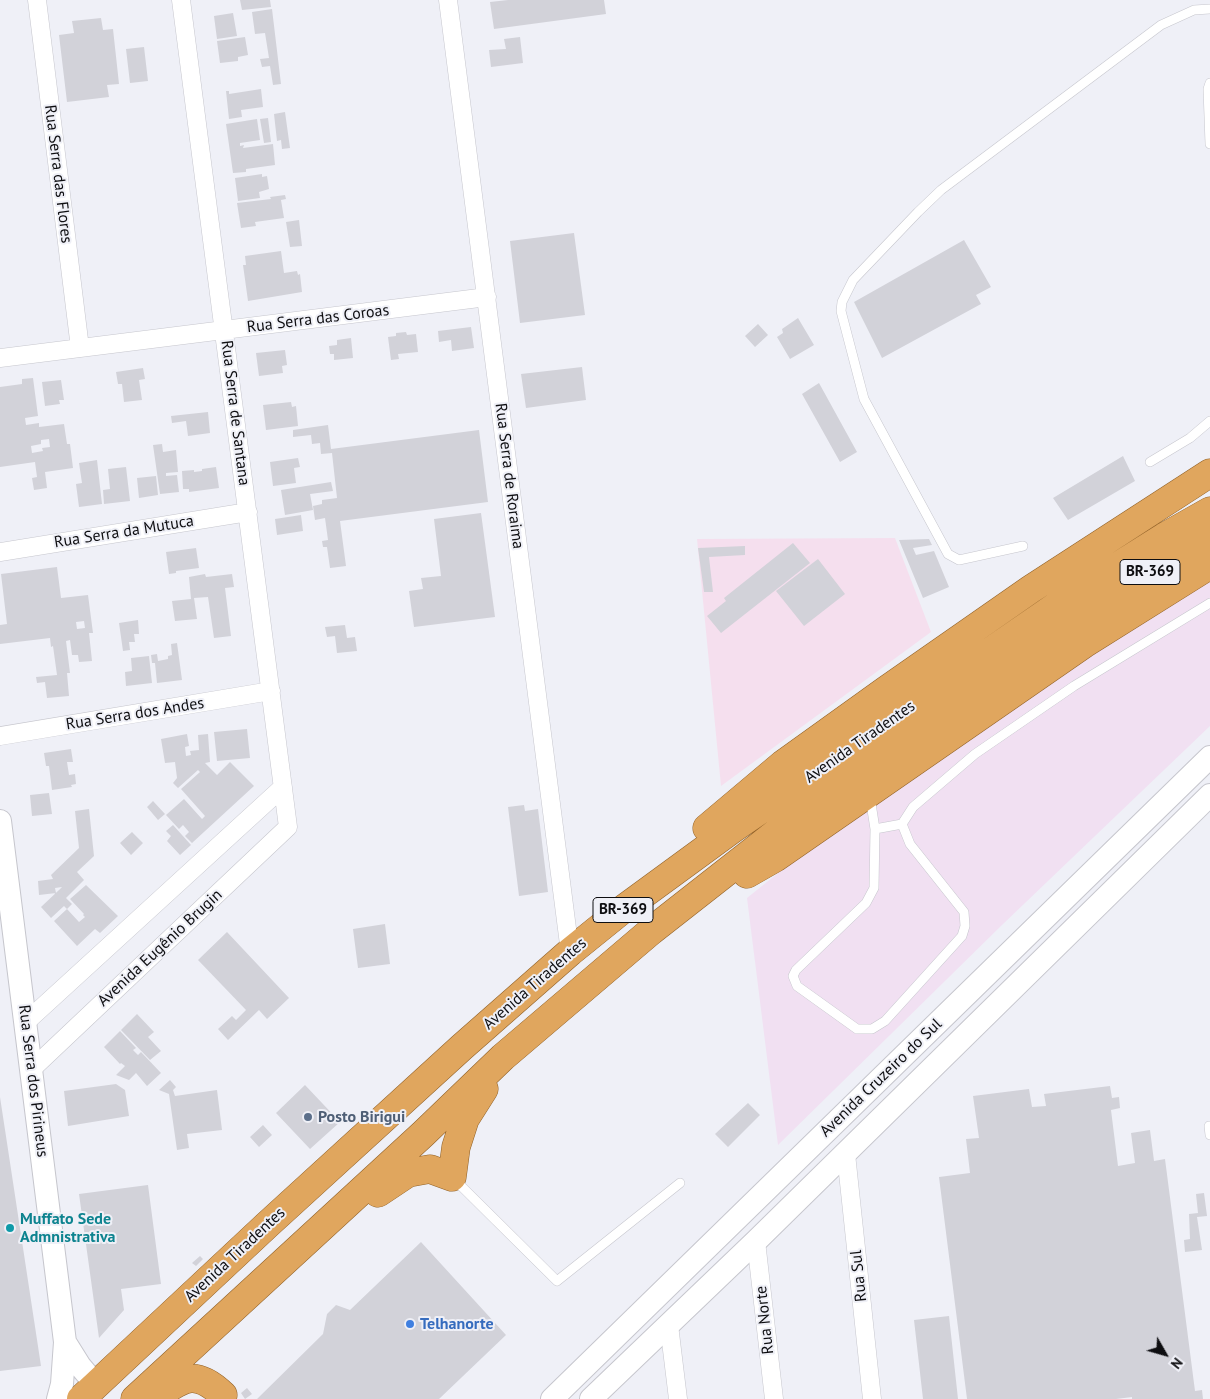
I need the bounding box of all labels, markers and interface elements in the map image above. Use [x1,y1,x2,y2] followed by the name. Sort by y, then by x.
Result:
[40,104,76,244] street label: Rua Serra das Flores
[246,301,390,337] street label: Rua Serra das Coroas
[217,339,253,487] street label: Rua Serra de Santana
[491,402,527,550] street label: Rua Serra de Roraima
[53,511,195,553] street label: Rua Serra da Mutuca
[1120,560,1180,584] road number: BR-369
[65,694,205,734] street label: Rua Serra dos Andes
[801,697,919,787] street label: Avenida Tiradentes
[94,885,226,1011] street label: Avenida Eugênio Brugin
[593,898,653,922] road number: BR-369
[479,934,591,1034] street label: Avenida Tiradentes
[14,1004,52,1158] street label: Rua Serra dos Pirineus
[816,1015,946,1141] street label: Avenida Cruzeiro do Sul
[318,1107,405,1127] place label: Posto Birigui
[302,1111,314,1123] marker: Posto Birigui
[181,1203,289,1307] street label: Avenida Tiradentes
[20,1209,116,1247] place label: Muffato Sede Admnistrativa
[4,1222,16,1234] marker: Muffato Sede Admnistrativa
[847,1249,871,1303] street label: Rua Sul
[752,1285,778,1355] street label: Rua Norte
[420,1314,494,1334] place label: Telhanorte
[404,1318,416,1330] marker: Telhanorte
[1140,1329,1190,1379] north arrow
[1167,1354,1187,1372] text: N

